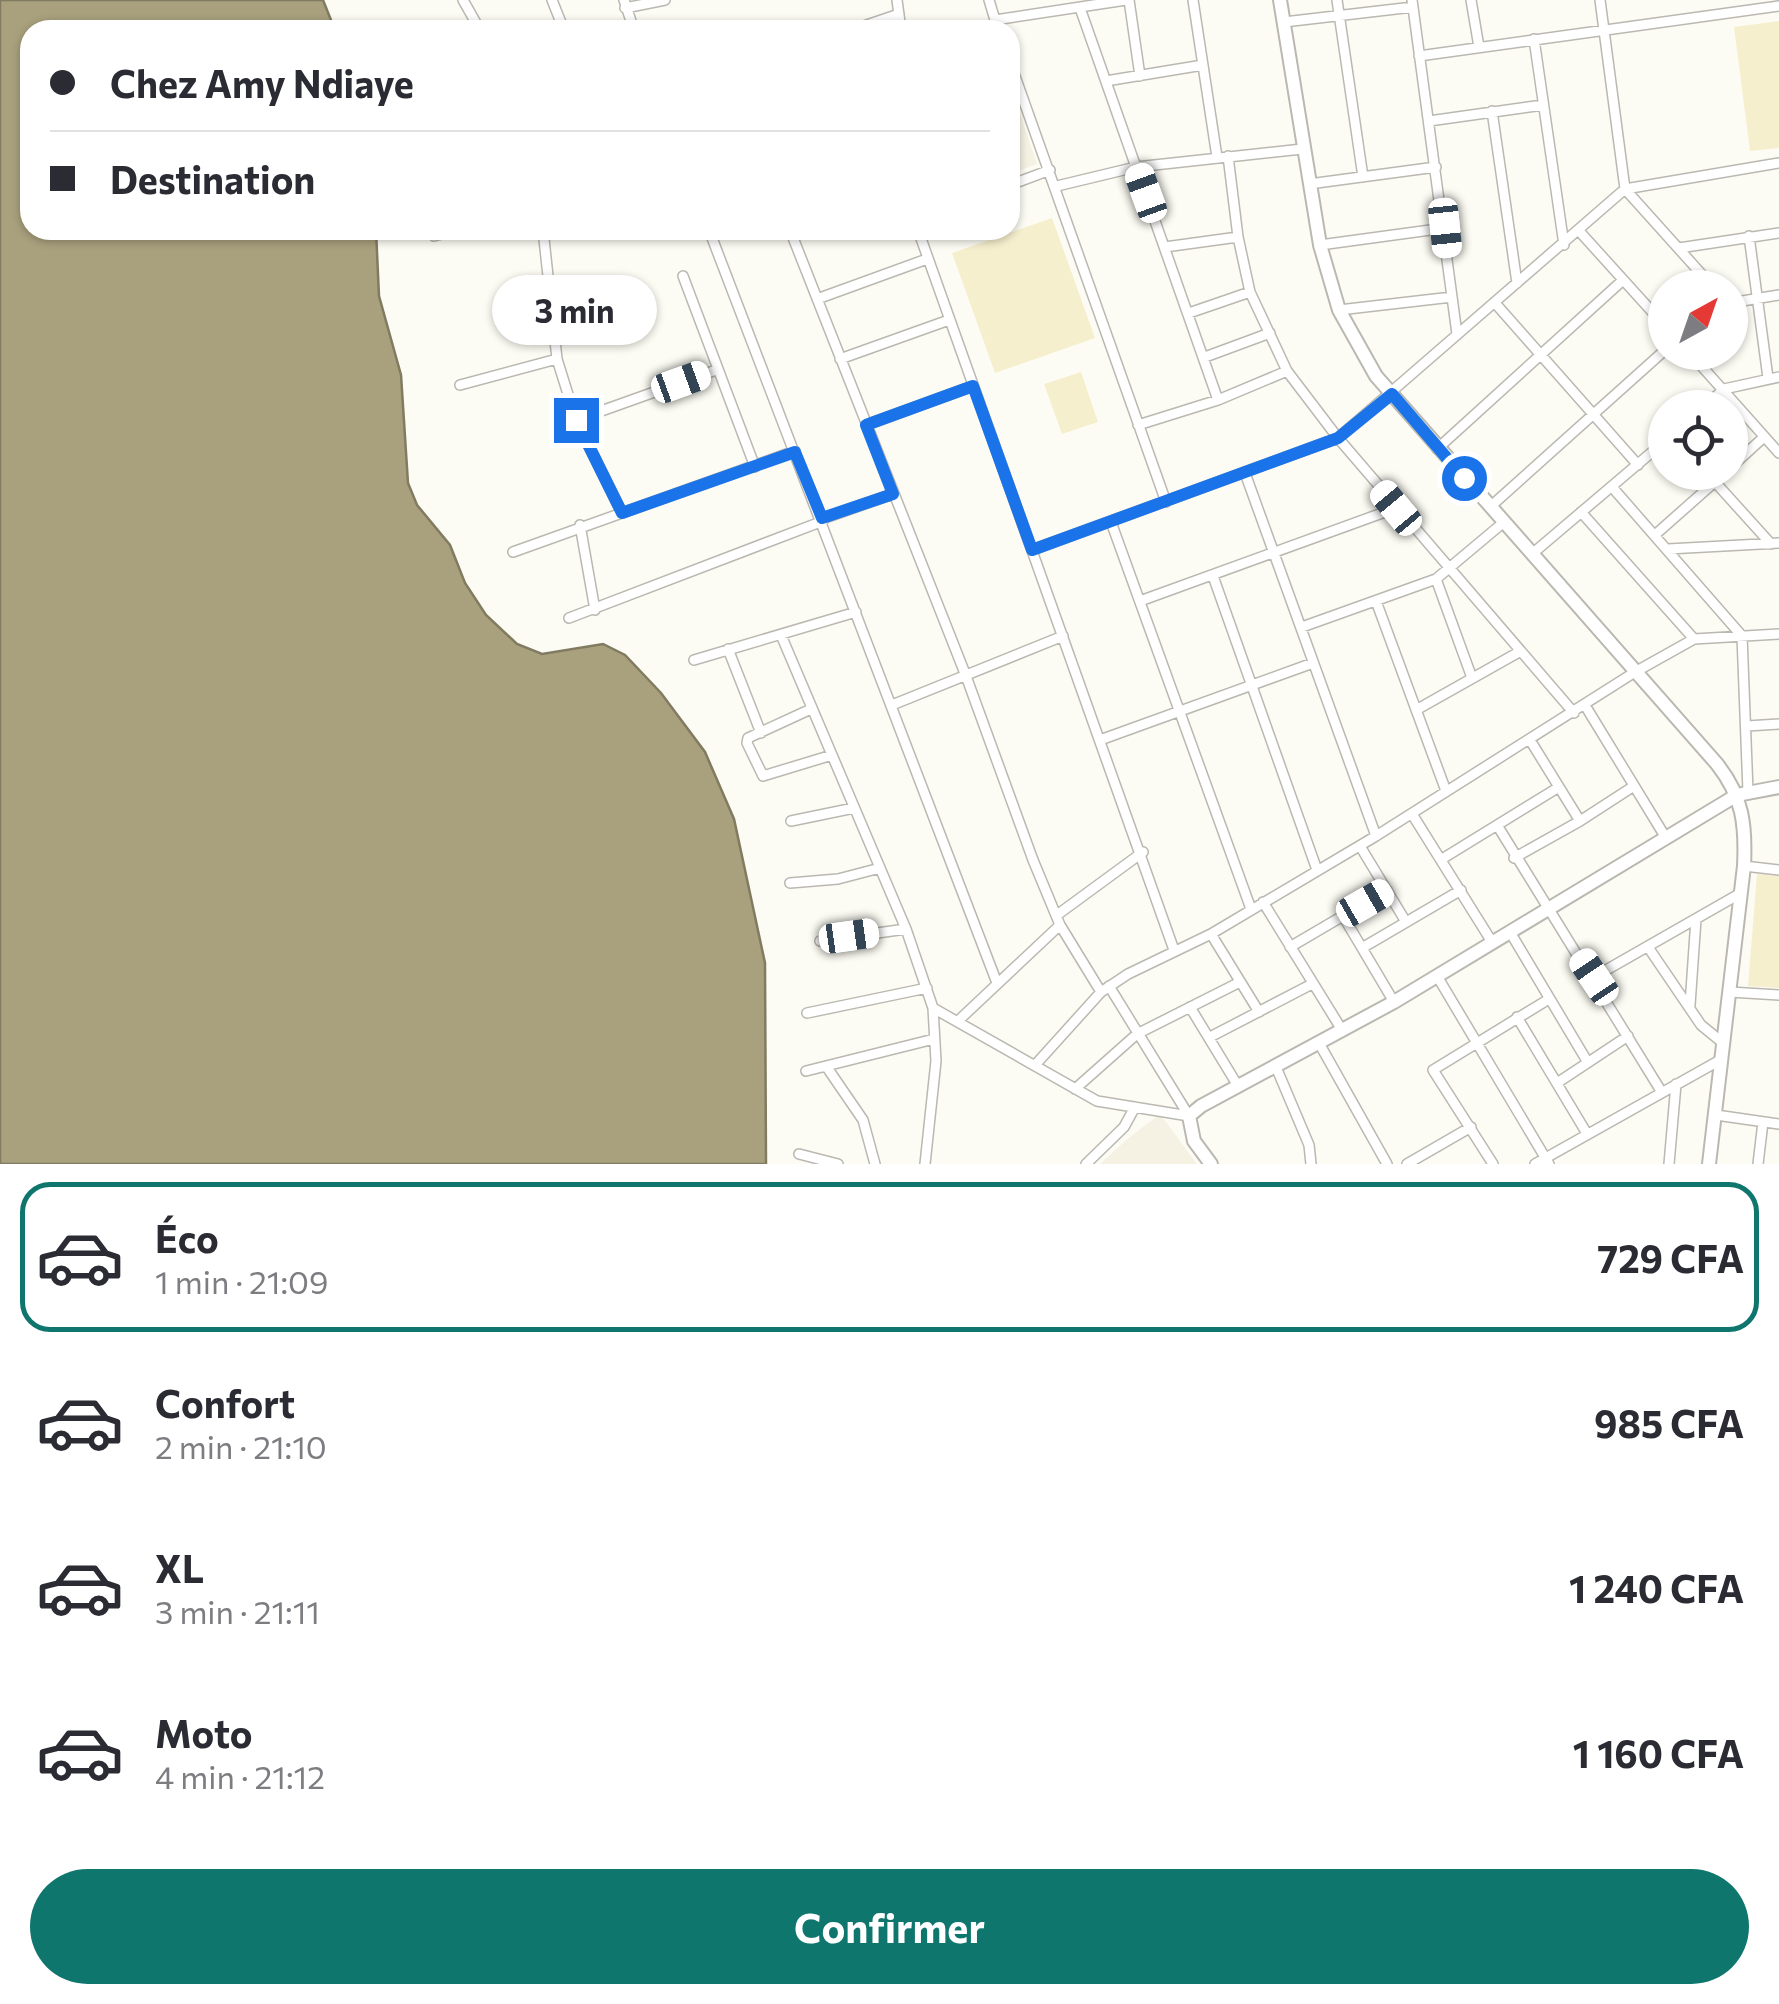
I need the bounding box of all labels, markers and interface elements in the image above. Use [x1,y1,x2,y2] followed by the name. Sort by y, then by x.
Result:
[110,59,414,106] text: Chez Amy Ndiaye
[110,155,315,202] text: Destination
[1122,160,1170,226] car
[1427,197,1463,259] car
[1648,270,1748,370] north arrow
[1648,270,1748,490] map controls
[494,275,658,345] callout: 3 min
[534,290,615,330] text: 3 min
[648,358,714,406] car
[1648,390,1748,490] button: locate
[554,398,599,443] route end
[1442,456,1487,501] route start
[1365,475,1427,541] car
[1332,875,1398,931] car
[817,917,881,955] car
[1565,944,1623,1010] car
[35,1212,125,1302] icon: car
[155,1214,219,1261] text: Éco
[1597,1234,1744,1281] text: 729 CFA
[155,1261,328,1301] text: 1 min · 21:09
[35,1377,125,1467] icon: car
[155,1379,295,1426] text: Confort
[1594,1399,1744,1446] text: 985 CFA
[155,1426,327,1466] text: 2 min · 21:10
[35,1542,125,1632] icon: car
[155,1544,204,1591] text: XL
[1569,1564,1744,1611] text: 1 240 CFA
[155,1591,320,1631] text: 3 min · 21:11
[35,1707,125,1797] icon: car
[155,1709,253,1756] text: Moto
[1573,1729,1744,1776] text: 1 160 CFA
[155,1756,325,1796] text: 4 min · 21:12
[30,1869,1749,1984] button: Confirmer

